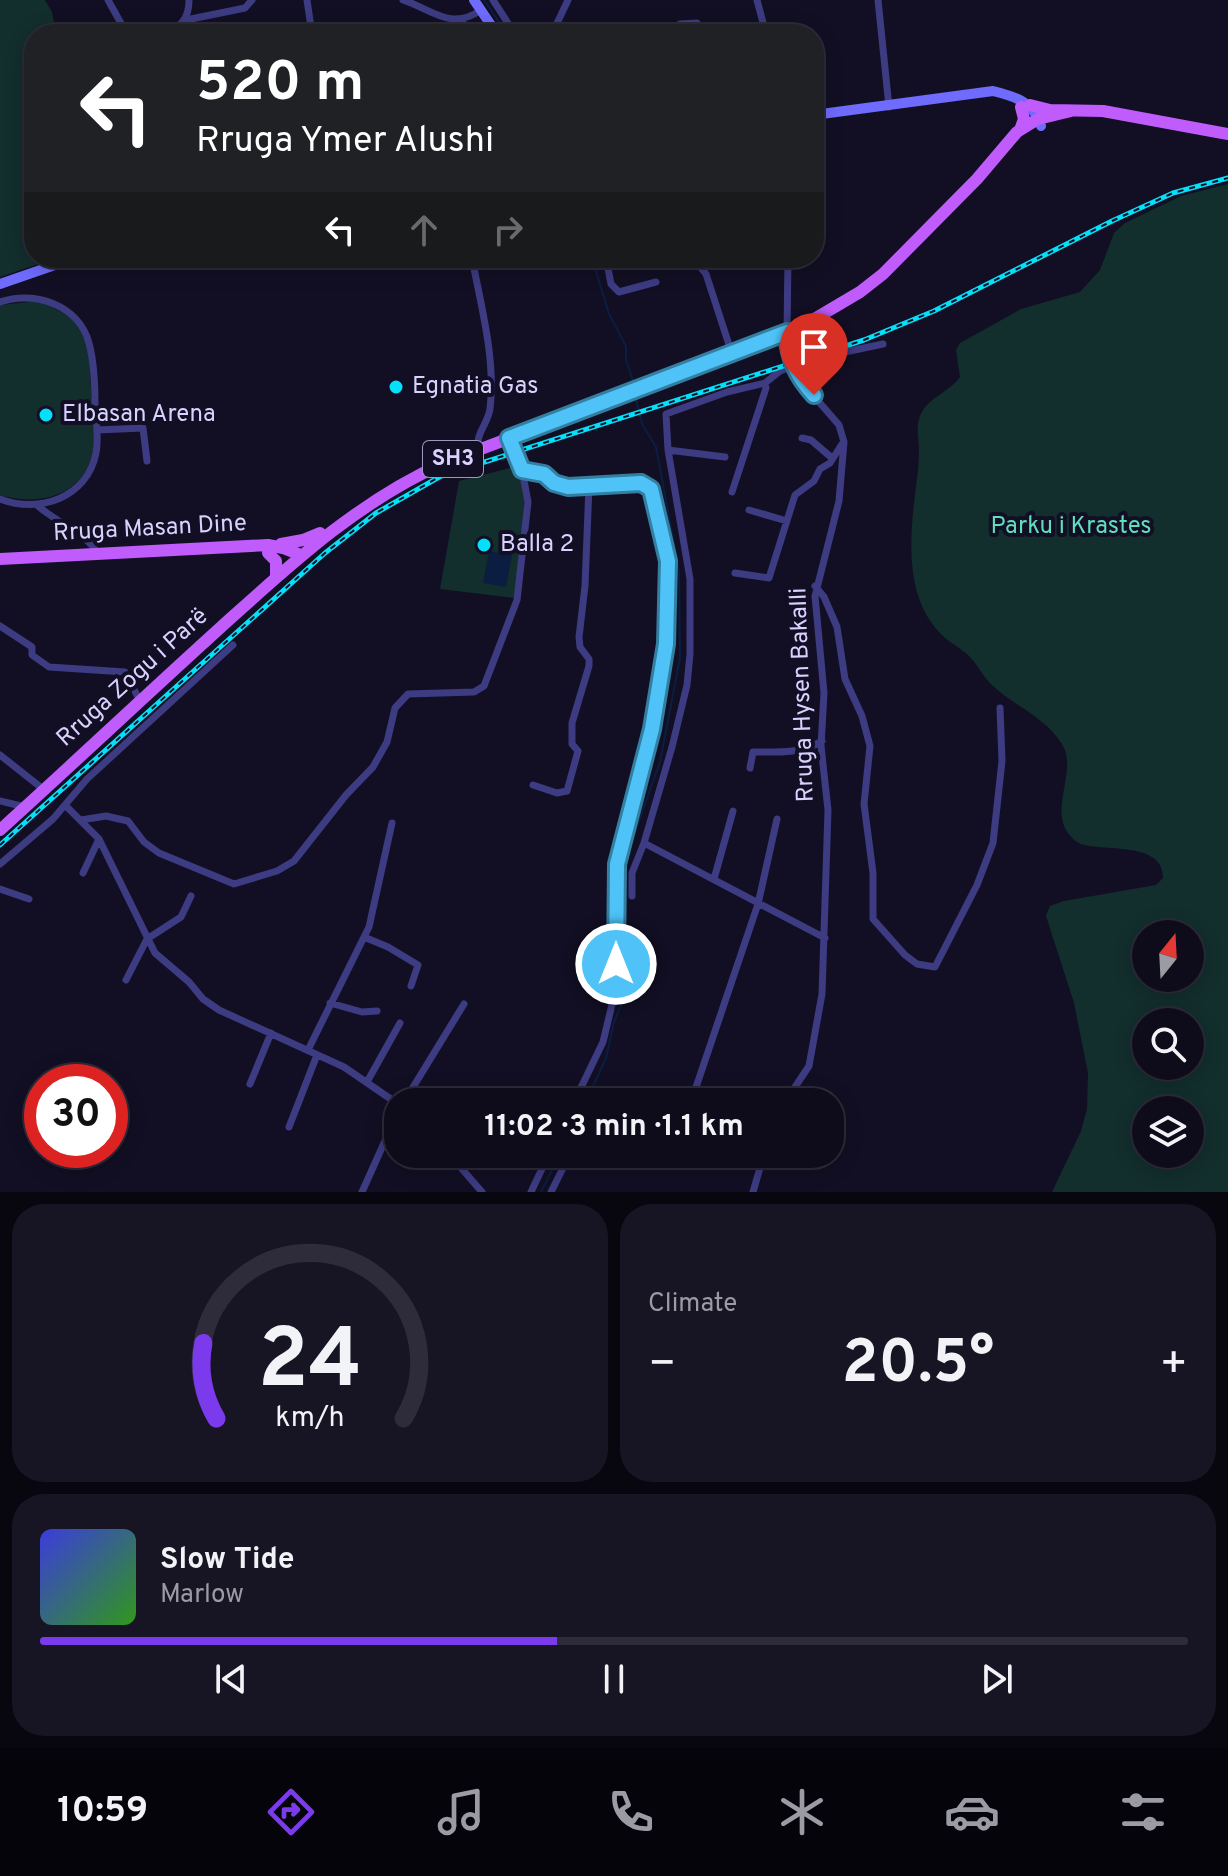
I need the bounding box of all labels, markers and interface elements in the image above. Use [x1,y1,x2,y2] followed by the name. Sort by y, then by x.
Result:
[196,50,364,120] text: 520 m
[64,56,168,160] icon: left
[196,119,494,165] text: Rruga Ymer Alushi
[318,208,362,252] icon: left
[402,208,446,252] icon: ahead
[486,208,530,252] icon: right
[780,313,848,395] pin
[792,325,836,369] icon: arrive
[412,372,538,402] place label: Egnatia Gas
[387,378,405,396] marker: Egnatia Gas
[62,400,216,430] place label: Elbasan Arena
[37,406,55,424] marker: Elbasan Arena
[423,441,483,477] road number: SH3
[52,509,248,549] street label: Rruga Masan Dine
[990,512,1152,542] park label: Parku i Krastes
[500,530,574,560] place label: Balla 2
[475,536,493,554] marker: Balla 2
[784,587,822,803] street label: Rruga Hysen Bakalli
[51,602,215,754] street label: Rruga Zogu i Parë
[1132,920,1204,992] north arrow
[1132,920,1204,1168] map controls
[574,922,658,1006] position arrow
[1132,1008,1204,1080] button: search
[24,1064,128,1168] speed limit sign: 30
[1132,1096,1204,1168] button: layers
[484,1109,744,1146] text: 11:02 · 3 min · 1.1 km
[648,1288,737,1321] text: Climate
[258,1312,362,1417] text: 24
[842,1328,994,1404] text: 20.5°
[648,1338,676,1394] text: −
[1160,1338,1188,1394] text: +
[275,1401,345,1437] text: km/h
[160,1542,294,1579] text: Slow Tide
[160,1579,244,1612] text: Marlow
[209,1657,253,1701] icon: previous
[592,1657,636,1701] icon: pause
[975,1657,1019,1701] icon: next
[263,1784,319,1840] icon: directions
[433,1784,489,1840] icon: music
[603,1784,659,1840] icon: phone
[774,1784,830,1840] icon: climate
[944,1784,1000,1840] icon: car
[1115,1784,1171,1840] icon: filters
[57,1789,148,1835] text: 10:59

